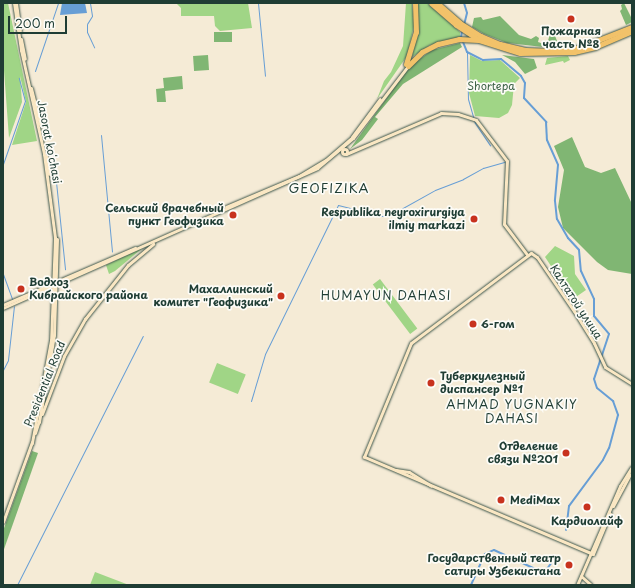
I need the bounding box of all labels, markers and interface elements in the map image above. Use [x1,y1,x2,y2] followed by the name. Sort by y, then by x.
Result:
[10,8,69,34] scale bar
[15,14,55,32] text: 200 m
[566,14,576,24] marker: Пожарная часть №8
[541,25,601,51] place label: Пожарная часть №8
[467,79,515,93] park label: Shortepa
[34,99,64,185] street label: Jasorat koʻchasi
[289,180,369,196] district label: GEOFIZIKA
[105,202,224,228] place label: Сельский врачебный пункт Геофизика
[321,206,465,232] place label: Respublika neyroxirurgiya ilmiy markazi
[227,209,239,221] marker: Сельский врачебный пункт Геофизика
[468,213,480,225] marker: Respublika neyroxirurgiya ilmiy markazi
[547,262,605,342] street label: Калтатой улица
[29,276,148,302] place label: Водхоз Кибрайского района
[153,283,273,309] place label: Махаллинский комитет "Геофизика"
[16,284,26,294] marker: Водхоз Кибрайского района
[321,289,451,303] district label: HUMAYUN DAHASI
[276,291,286,301] marker: Махаллинский комитет "Геофизика"
[481,317,515,331] place label: 6-гом
[468,319,478,329] marker: 6-гом
[22,339,68,429] street label: Presidential Road
[440,370,525,396] place label: Туберкулезный диспансер №1
[425,377,437,389] marker: Туберкулезный диспансер №1
[447,398,577,426] district label: AHMAD YUGNAKIY DAHASI
[487,440,558,466] place label: Отделение связи №201
[561,448,571,458] marker: Отделение связи №201
[510,493,560,507] place label: MediMax
[495,494,507,506] marker: MediMax
[581,501,593,513] marker: Кардиолайф
[551,514,623,528] place label: Кардиолайф
[427,552,561,578] place label: Государственный театр сатиры Узбекистана
[564,560,574,570] marker: Государственный театр сатиры Узбекистана

